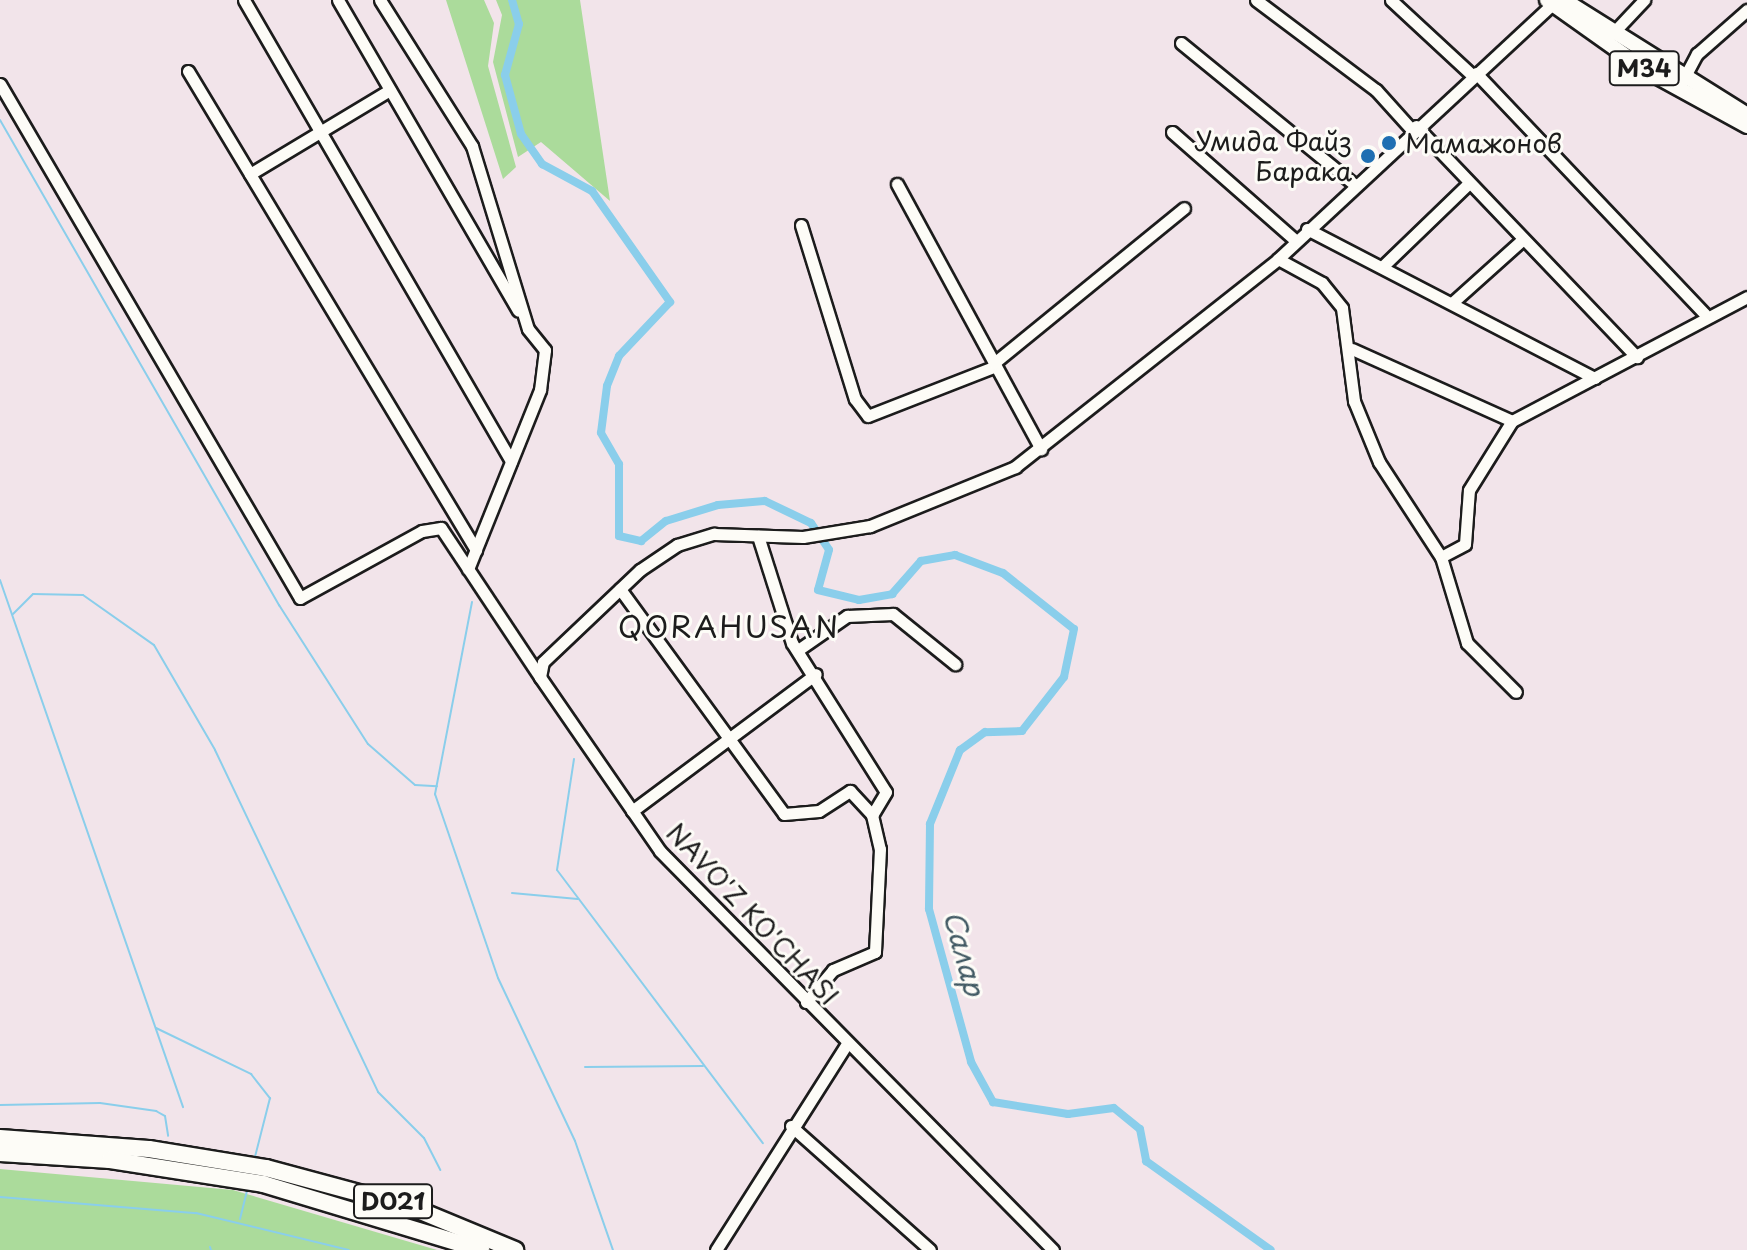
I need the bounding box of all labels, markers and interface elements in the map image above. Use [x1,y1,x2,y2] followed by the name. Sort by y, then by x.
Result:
[1608,48,1680,88] road number: M34
[1193,125,1352,186] place label: Умида Файз Барака
[1405,127,1562,159] place label: Мамажонов
[1380,134,1398,152] marker: Мамажонов
[1359,147,1377,165] marker: Умида Файз Барака
[618,608,840,644] district label: QORAHUSAN
[661,816,845,1012] street label: NAVO'Z KO'CHASI
[938,907,992,999] water label: Салар
[353,1181,433,1221] road number: D021

